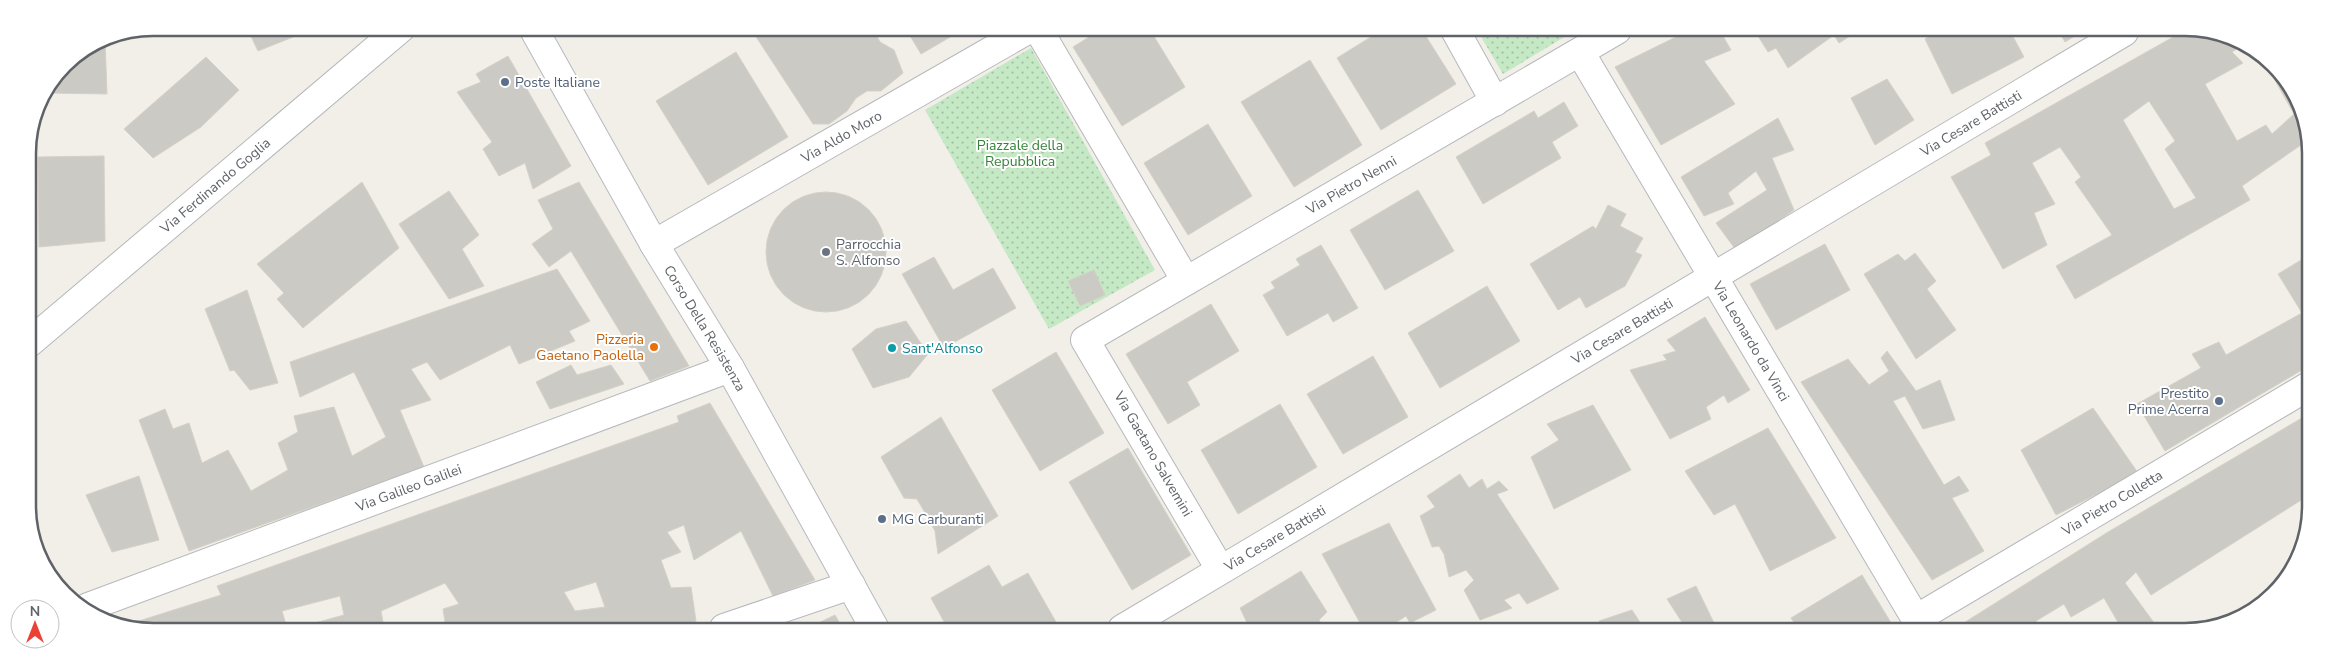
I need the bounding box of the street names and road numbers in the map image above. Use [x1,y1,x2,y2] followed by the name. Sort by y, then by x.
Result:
[1916,86,2025,161] street label: Via Cesare Battisti
[797,106,885,168] street label: Via Aldo Moro
[155,133,274,238] street label: Via Ferdinando Goglia
[1302,151,1400,219] street label: Via Pietro Nenni
[660,261,751,395] street label: Corso Della Resistenza
[1708,277,1794,405] street label: Via Leonardo da Vinci
[1567,293,1676,369] street label: Via Cesare Battisti
[1109,387,1197,520] street label: Via Gaetano Salvemini
[352,459,464,516] street label: Via Galileo Galilei
[2057,465,2166,540] street label: Via Pietro Colletta
[1220,500,1329,576] street label: Via Cesare Battisti

